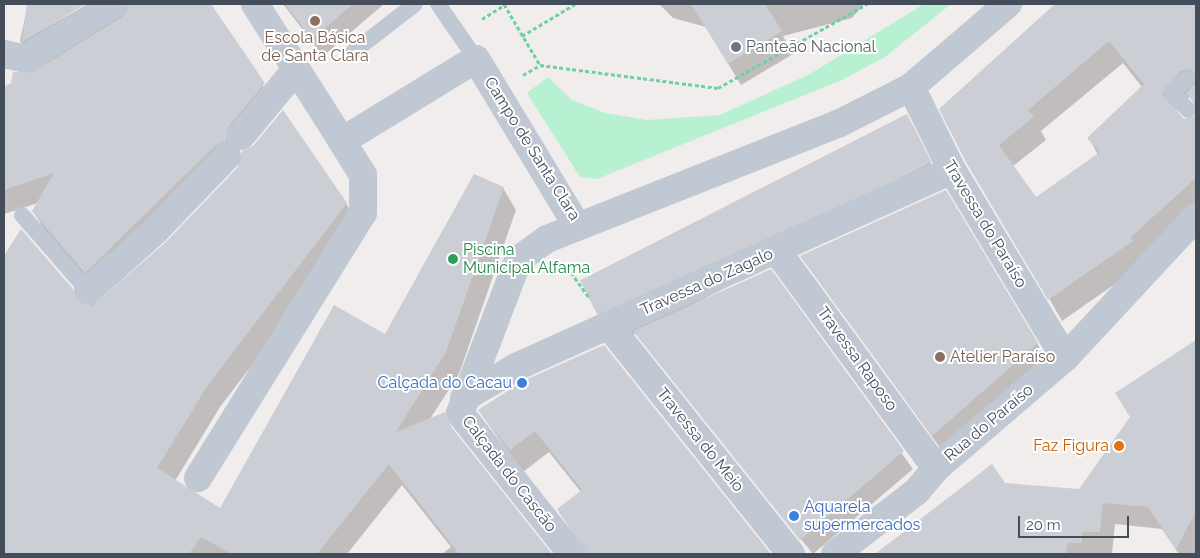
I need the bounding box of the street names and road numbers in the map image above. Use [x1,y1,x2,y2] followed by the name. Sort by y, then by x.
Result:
[480,74,584,224] street label: Campo de Santa Clara
[939,157,1031,291] street label: Travessa do Paraíso
[638,244,776,320] street label: Travessa do Zagalo
[813,303,901,415] street label: Travessa Raposo
[941,380,1037,466] street label: Rua do Paraíso
[652,384,748,496] street label: Travessa do Meio
[458,412,560,536] street label: Calçada do Cascão

